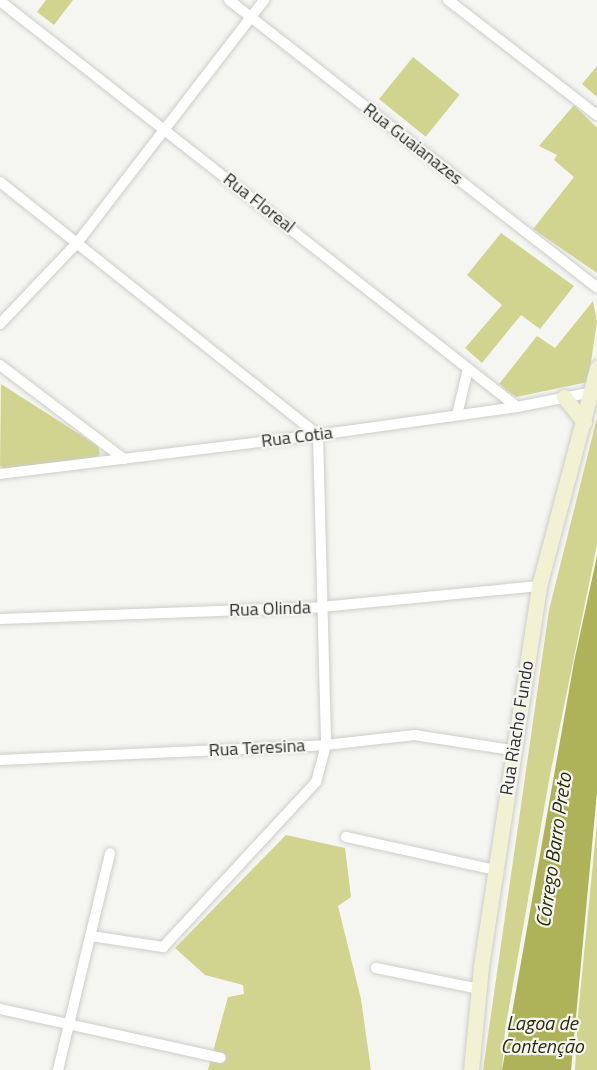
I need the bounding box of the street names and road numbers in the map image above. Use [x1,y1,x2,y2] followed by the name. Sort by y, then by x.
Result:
[359,98,467,190] street label: Rua Guaianazes
[219,168,299,238] street label: Rua Floreal
[260,422,334,452] street label: Rua Cotia
[229,597,311,621] street label: Rua Olinda
[496,659,538,797] street label: Rua Riacho Fundo
[208,735,306,761] street label: Rua Teresina

